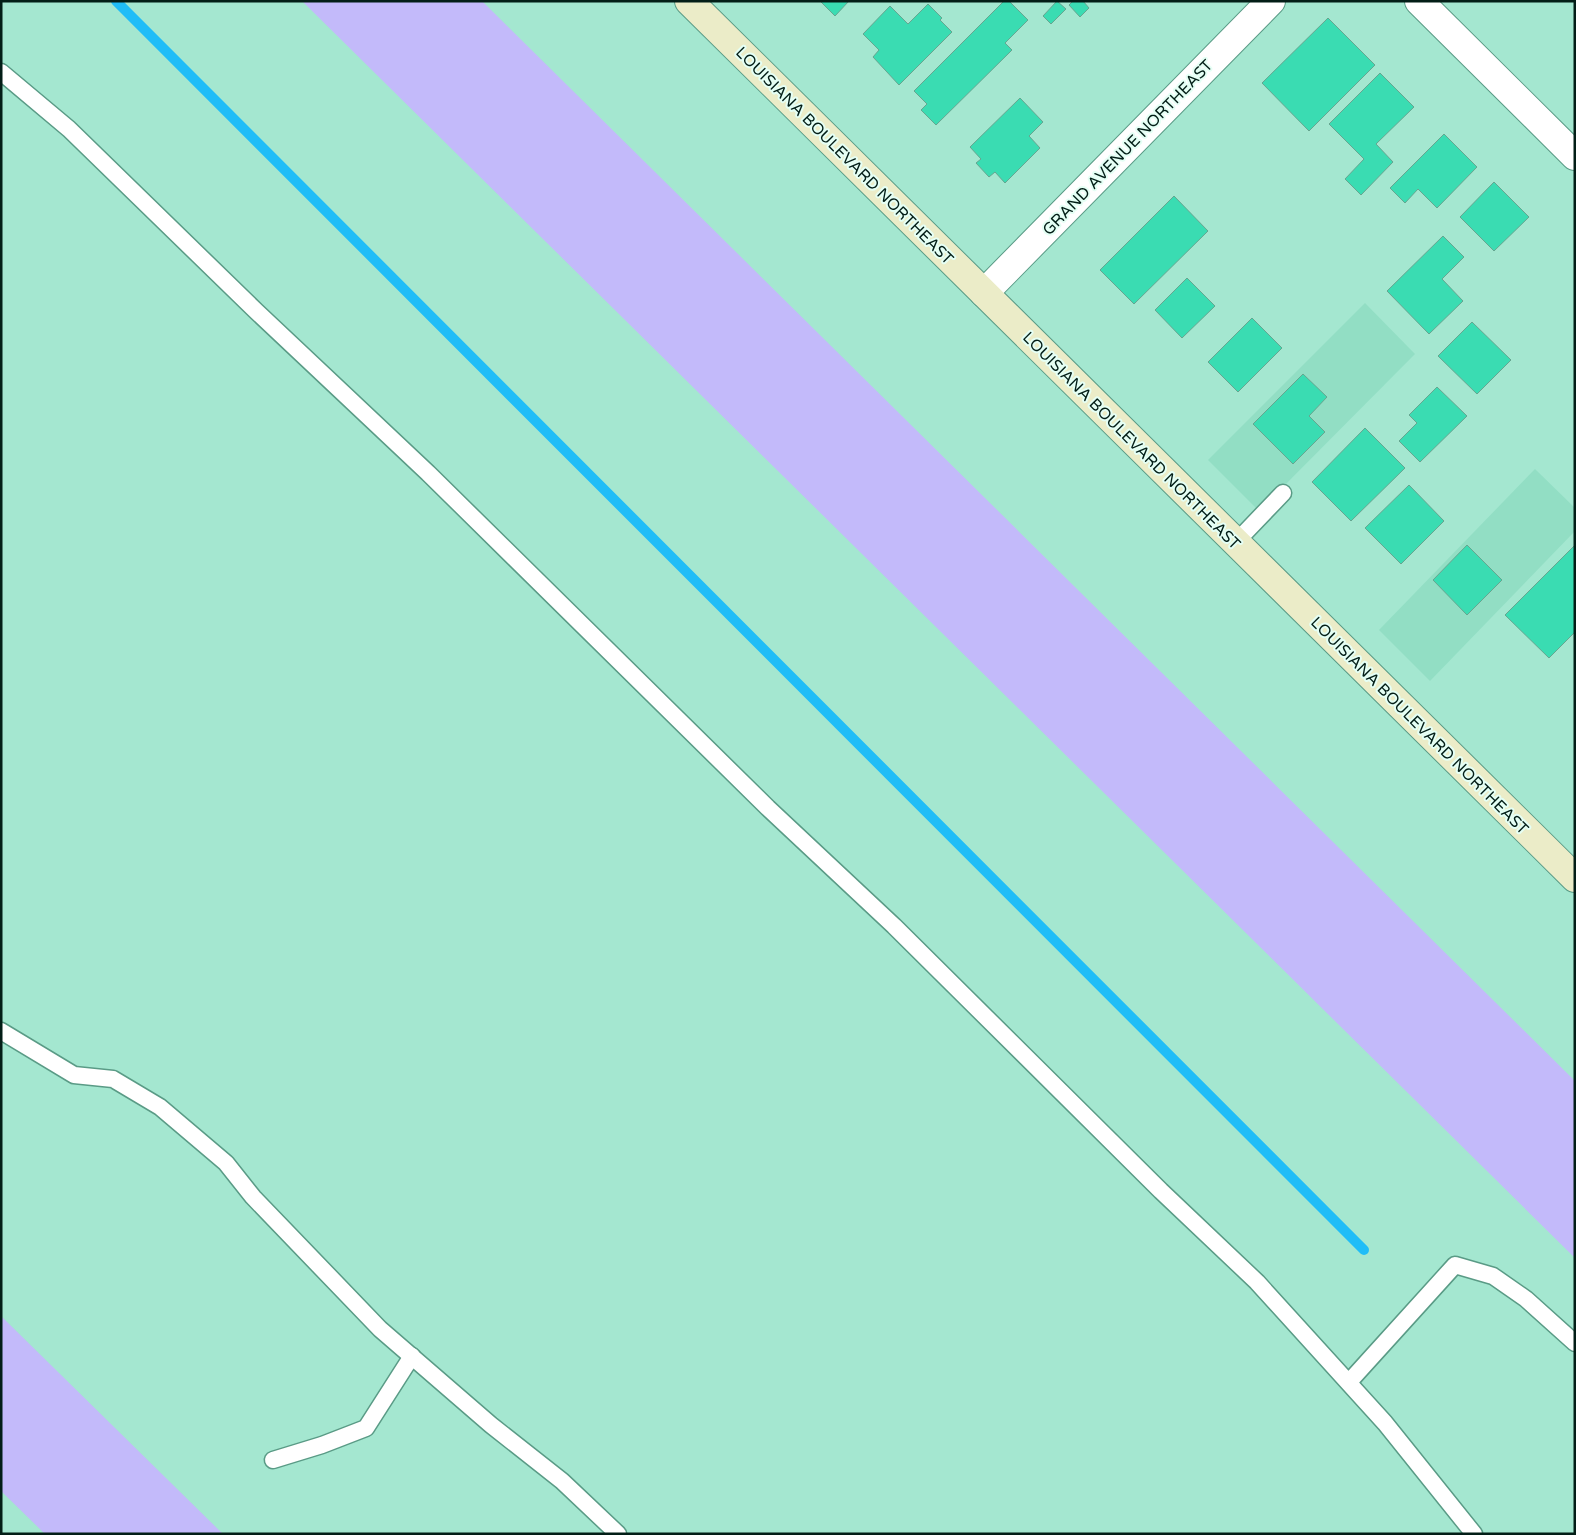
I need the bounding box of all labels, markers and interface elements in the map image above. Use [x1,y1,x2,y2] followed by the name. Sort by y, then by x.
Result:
[731,43,958,269] street label: LOUISIANA BOULEVARD NORTHEAST
[1038,55,1217,240] street label: GRAND AVENUE NORTHEAST
[1018,328,1245,554] street label: LOUISIANA BOULEVARD NORTHEAST
[1306,613,1533,839] street label: LOUISIANA BOULEVARD NORTHEAST

